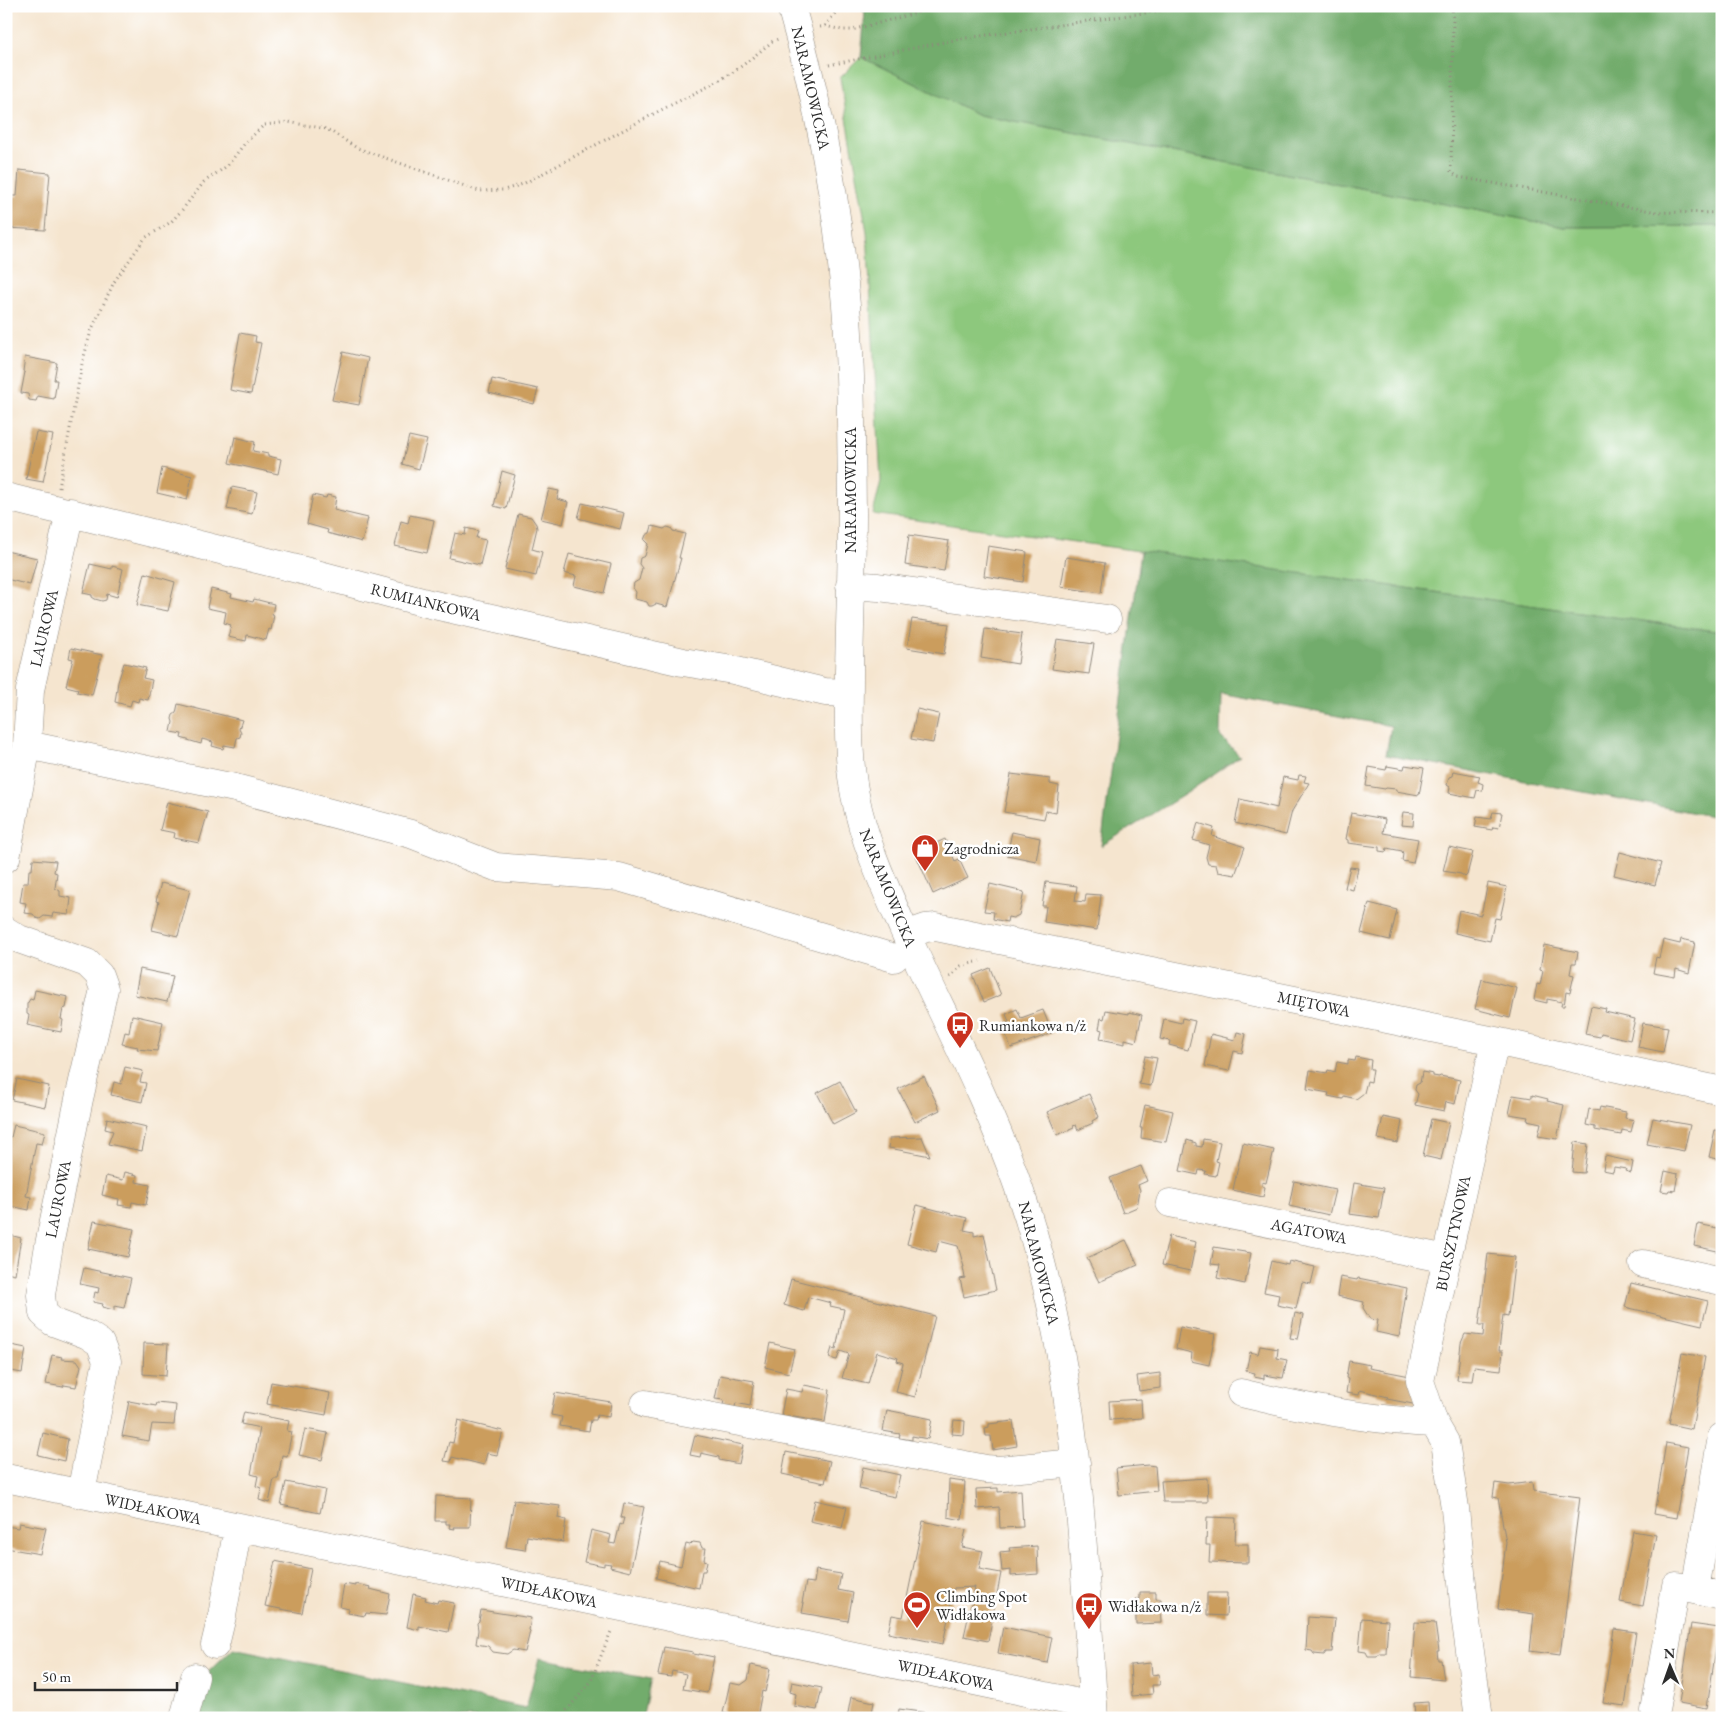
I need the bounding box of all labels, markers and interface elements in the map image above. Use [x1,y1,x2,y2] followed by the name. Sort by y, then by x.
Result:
[787,24,836,153] street label: NARAMOWICKA
[840,426,861,553] street label: NARAMOWICKA
[369,578,484,626] street label: RUMIANKOWA
[25,586,63,669] street label: LAUROWA
[855,825,922,951] street label: NARAMOWICKA
[910,833,940,872] shop icon: Zagrodnicza
[944,838,1020,859] place label: Zagrodnicza
[1276,986,1353,1022] street label: MIĘTOWA
[945,1010,975,1049] bus stop icon: Rumiankowa n/ż
[979,1015,1086,1036] place label: Rumiankowa n/ż
[40,1157,76,1240] street label: LAUROWA
[1431,1172,1476,1293] street label: BURSZTYNOWA
[1014,1199,1065,1328] street label: NARAMOWICKA
[1268,1213,1350,1249] street label: AGATOWA
[103,1488,204,1530] street label: WIDŁAKOWA
[499,1571,600,1613] street label: WIDŁAKOWA
[936,1586,1027,1625] place label: Climbing Spot Widłakowa
[902,1590,932,1629] sports icon: Climbing Spot Widłakowa
[1074,1591,1104,1630] bus stop icon: Widłakowa n/ż
[1108,1596,1201,1617] place label: Widłakowa n/ż
[1646,1642,1696,1692] north arrow
[1664,1644,1676,1662] text: N
[896,1654,997,1696] street label: WIDŁAKOWA
[35,1659,178,1691] scale bar
[42,1667,71,1686] text: 50 m

